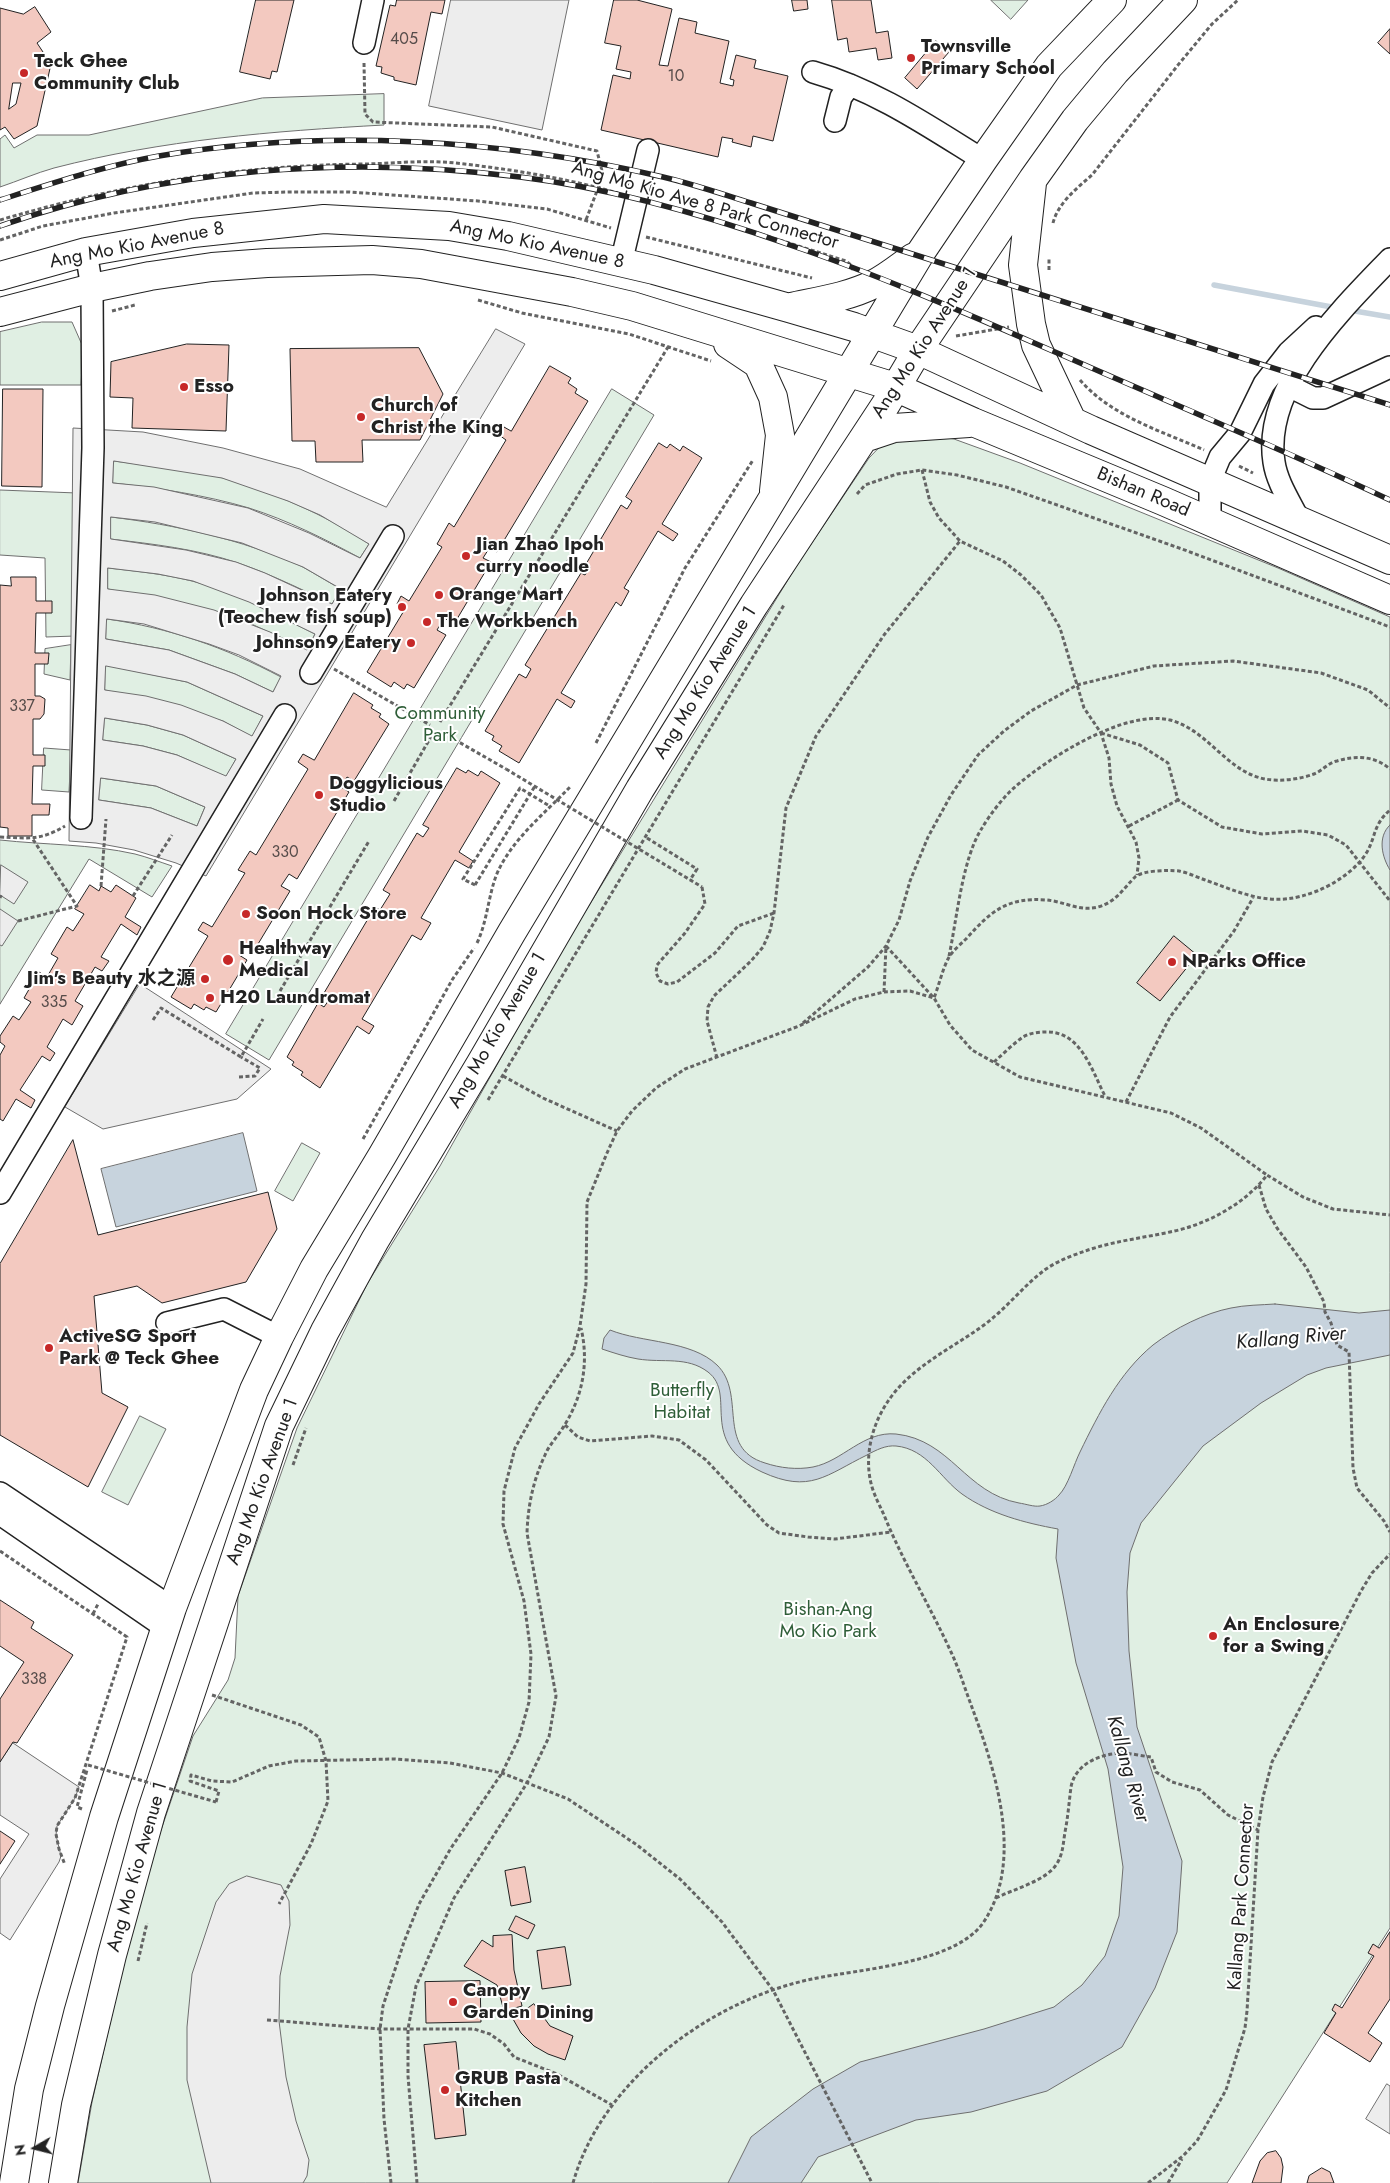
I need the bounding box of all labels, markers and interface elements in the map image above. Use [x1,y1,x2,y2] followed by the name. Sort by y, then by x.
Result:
[390,30,418,50] house number: 405
[921,36,1055,80] place label: Townsville Primary School
[34,51,180,95] place label: Teck Ghee Community Club
[905,52,917,64] marker: Townsville Primary School
[18,67,30,79] marker: Teck Ghee Community Club
[668,67,684,87] house number: 10
[569,157,841,255] street label: Ang Mo Kio Ave 8 Park Connector
[448,215,626,275] street label: Ang Mo Kio Avenue 8
[48,218,226,274] street label: Ang Mo Kio Avenue 8
[868,263,982,423] street label: Ang Mo Kio Avenue 1
[194,376,234,398] place label: Esso
[178,381,190,393] marker: Esso
[371,395,503,439] place label: Church of Christ the King
[355,411,367,423] marker: Church of Christ the King
[1093,463,1193,523] street label: Bishan Road
[476,534,604,578] place label: Jian Zhao Ipoh curry noodle
[460,550,472,562] marker: Jian Zhao Ipoh curry noodle
[449,584,563,606] place label: Orange Mart
[218,585,392,629] place label: Johnson Eatery (Teochew fish soup)
[433,589,445,601] marker: Orange Mart
[396,601,408,613] marker: Johnson Eatery (Teochew fish soup)
[650,602,762,764] street label: Ang Mo Kio Avenue 1
[437,611,577,633] place label: The Workbench
[421,616,433,628] marker: The Workbench
[256,632,401,654] place label: Johnson9 Eatery
[405,637,417,649] marker: Johnson9 Eatery
[9,697,35,717] house number: 337
[395,703,485,747] park label: Community Park
[329,773,443,817] place label: Doggylicious Studio
[313,789,325,801] marker: Doggylicious Studio
[271,843,299,863] house number: 330
[256,903,407,925] place label: Soon Hock Store
[240,908,252,920] marker: Soon Hock Store
[239,938,331,982] place label: Healthway Medical
[444,949,552,1113] street label: Ang Mo Kio Avenue 1
[1182,951,1306,973] place label: NParks Office
[221,953,235,967] marker: Healthway Medical
[1166,956,1178,968] marker: NParks Office
[27,968,195,990] place label: Jim's Beauty 水之源
[199,973,211,985] marker: Jim's Beauty 水之源
[220,987,370,1009] place label: H20 Laundromat
[204,992,216,1004] marker: H20 Laundromat
[41,993,67,1013] house number: 335
[1235,1322,1347,1356] water label: Kallang River
[59,1326,219,1370] place label: ActiveSG Sport Park @ Teck Ghee
[43,1342,55,1354] marker: ActiveSG Sport Park @ Teck Ghee
[650,1380,714,1424] park label: Butterfly Habitat
[222,1396,304,1568] street label: Ang Mo Kio Avenue 1
[779,1599,877,1643] park label: Bishan-Ang Mo Kio Park
[1223,1614,1340,1658] place label: An Enclosure for a Swing
[1207,1630,1219,1642] marker: An Enclosure for a Swing
[21,1670,47,1690] house number: 338
[1100,1713,1154,1825] water label: Kallang River
[103,1779,173,1955] street label: Ang Mo Kio Avenue 1
[1224,1803,1260,1991] street label: Kallang Park Connector
[463,1980,594,2024] place label: Canopy Garden Dining
[447,1996,459,2008] marker: Canopy Garden Dining
[455,2068,561,2112] place label: GRUB Pasta Kitchen
[439,2084,451,2096] marker: GRUB Pasta Kitchen
[10,2123,60,2173] north arrow
[9,2143,31,2157] text: N

